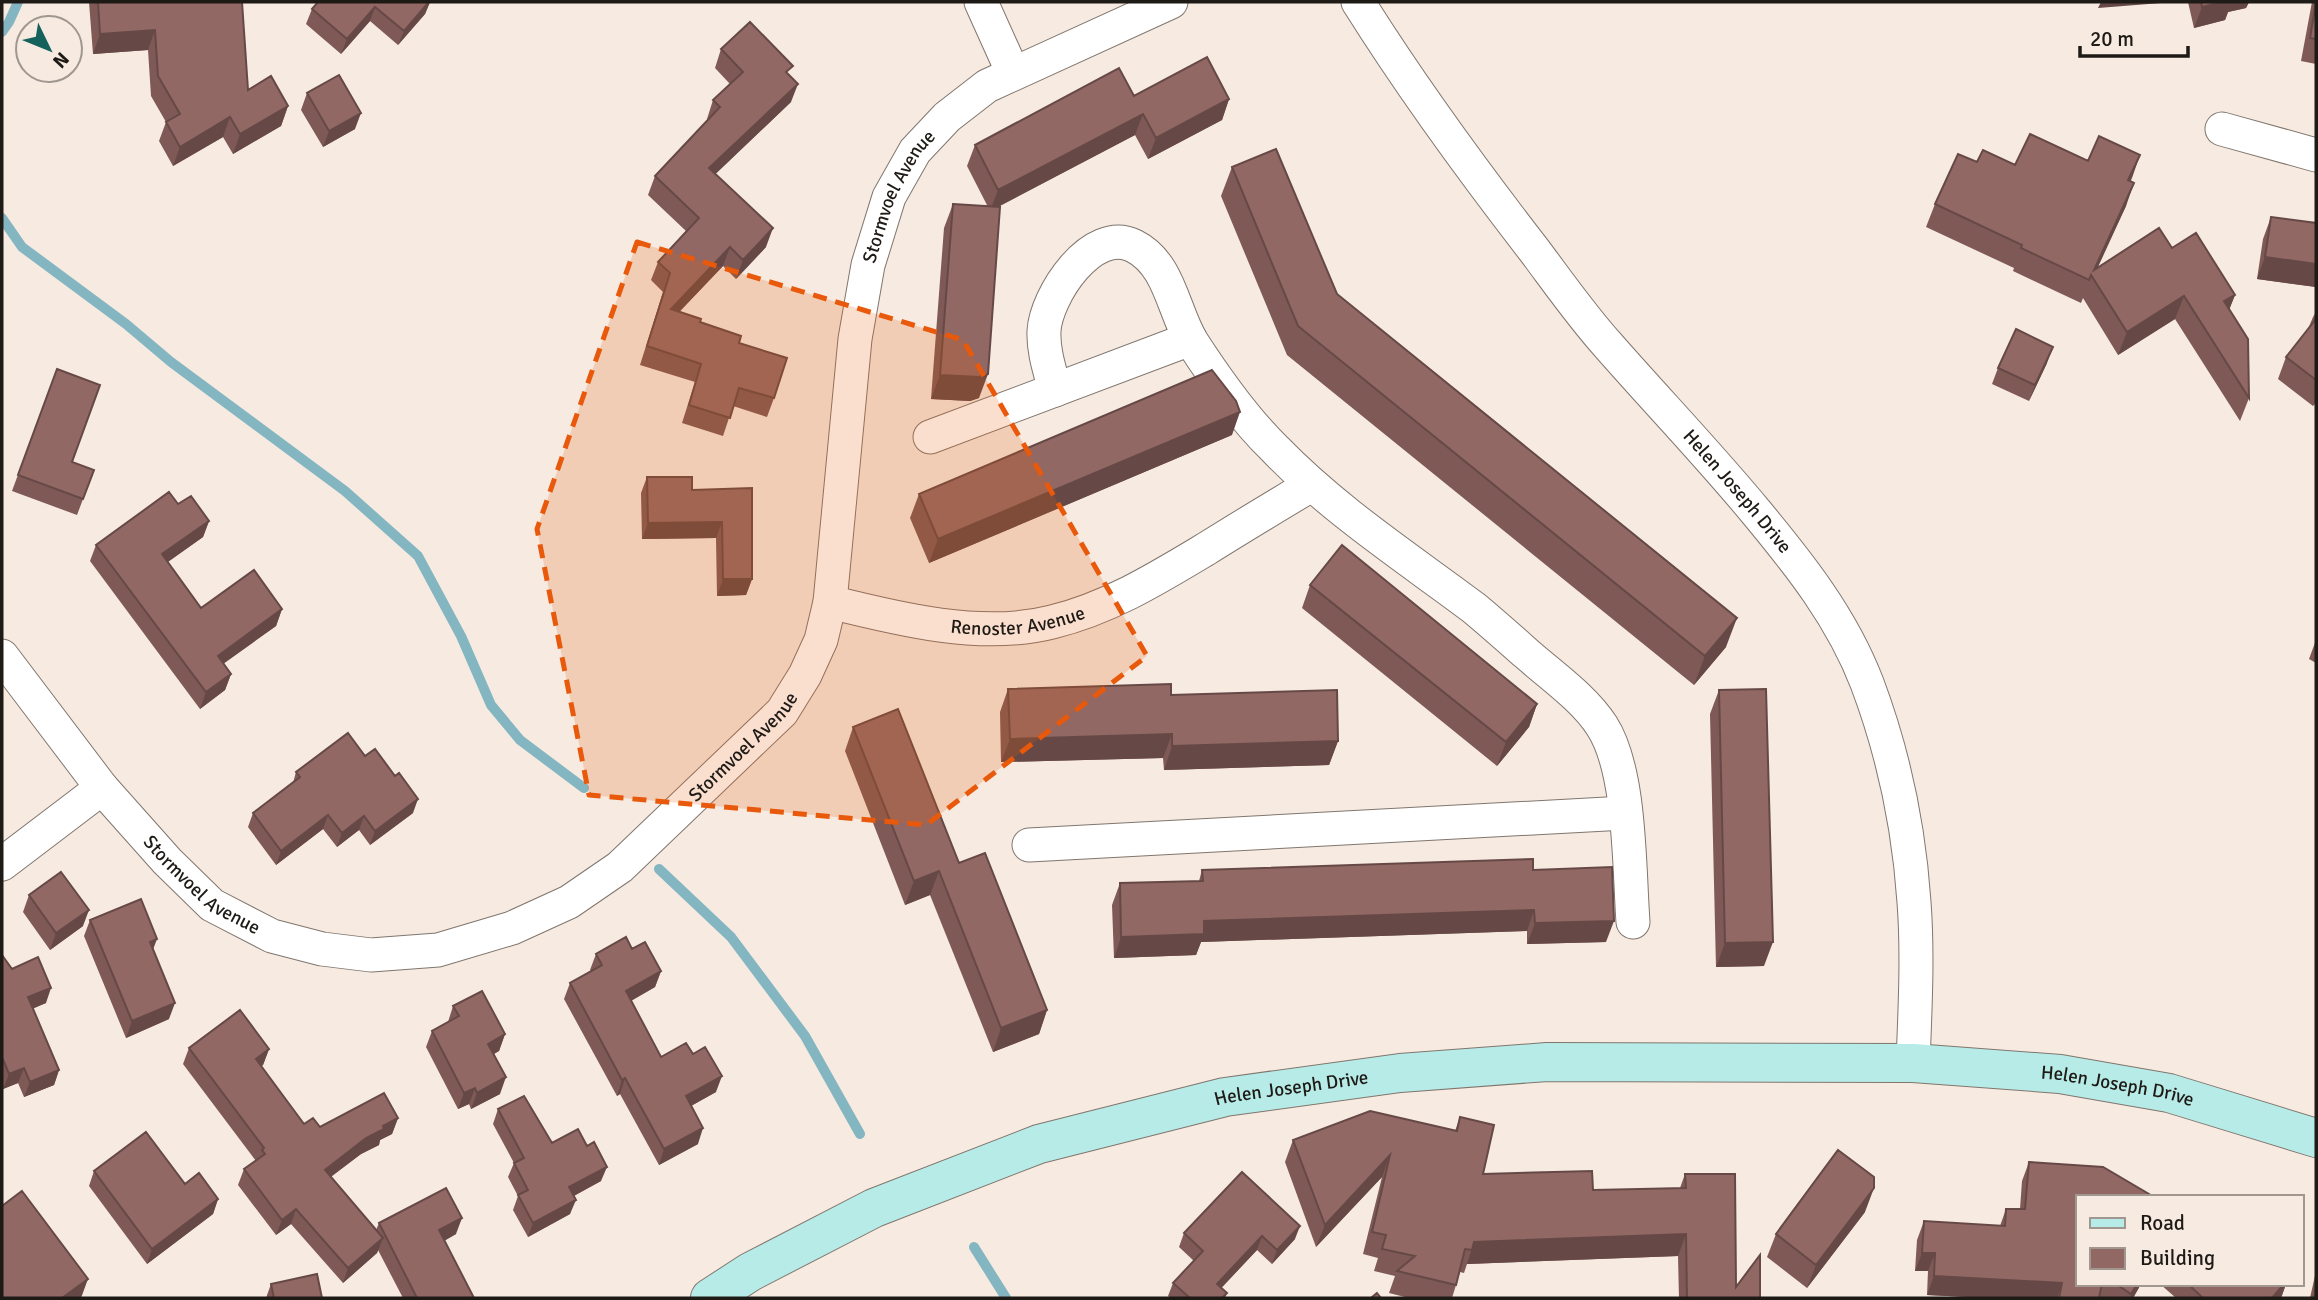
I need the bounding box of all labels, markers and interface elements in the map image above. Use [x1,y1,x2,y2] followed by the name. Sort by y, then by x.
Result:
[14,14,84,84] north arrow
[2080,14,2188,58] scale bar
[2090,26,2134,52] text: 20 m
[47,47,74,73] text: N
[857,125,941,266] street label: Stormvoel Avenue
[1678,424,1797,558] street label: Helen Joseph Drive
[949,601,1088,641] street label: Renoster Avenue
[683,688,803,807] street label: Stormvoel Avenue
[138,830,264,940] street label: Stormvoel Avenue
[2040,1061,2197,1112] street label: Helen Joseph Drive
[1212,1065,1370,1111] street label: Helen Joseph Drive
[2076,1195,2304,1286] legend
[2140,1210,2185,1236] text: Road
[2140,1245,2215,1271] text: Building

